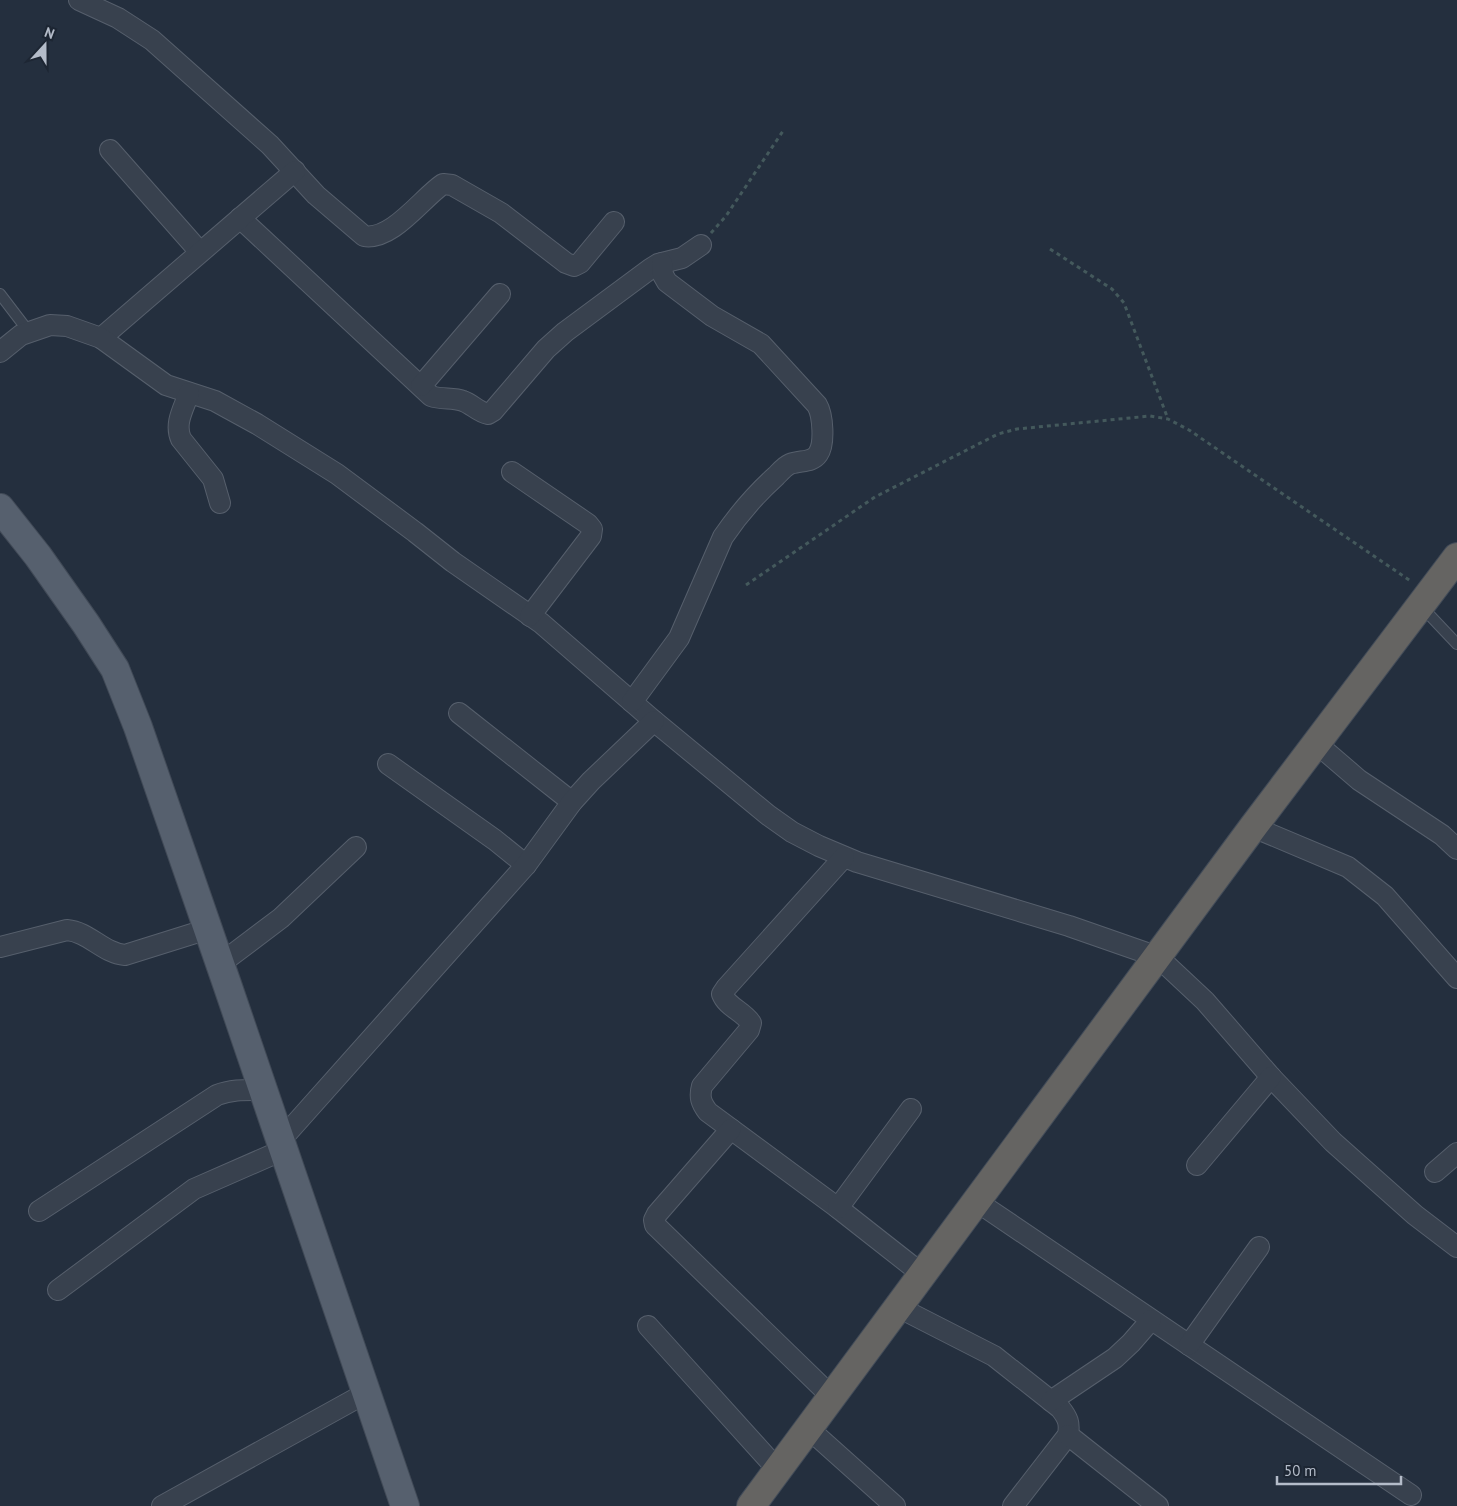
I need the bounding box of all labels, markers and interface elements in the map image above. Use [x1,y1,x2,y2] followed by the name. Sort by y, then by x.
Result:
[20,20,70,70] north arrow
[42,23,57,43] text: N
[1277,1454,1401,1486] scale bar
[1284,1461,1317,1480] text: 50 m

